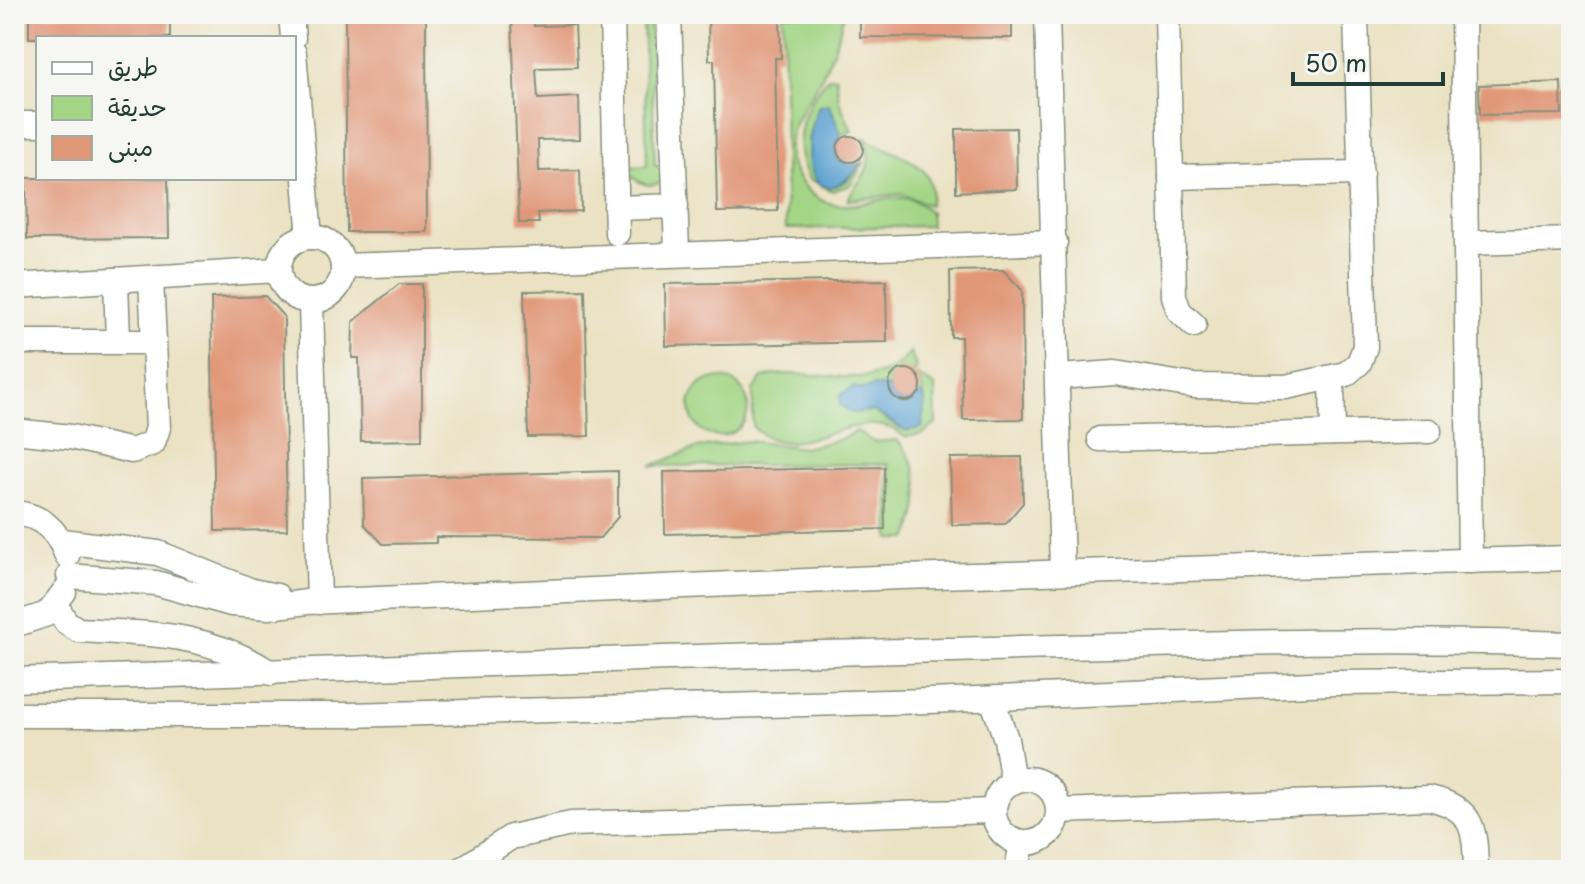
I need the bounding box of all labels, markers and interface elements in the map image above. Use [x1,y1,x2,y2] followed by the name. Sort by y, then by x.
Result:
[36,36,296,180] legend
[1293,36,1443,86] scale bar
[1305,44,1367,80] text: 50 m
[108,48,158,84] text: طريق
[108,88,167,124] text: حديقة
[108,128,153,164] text: مبنى

